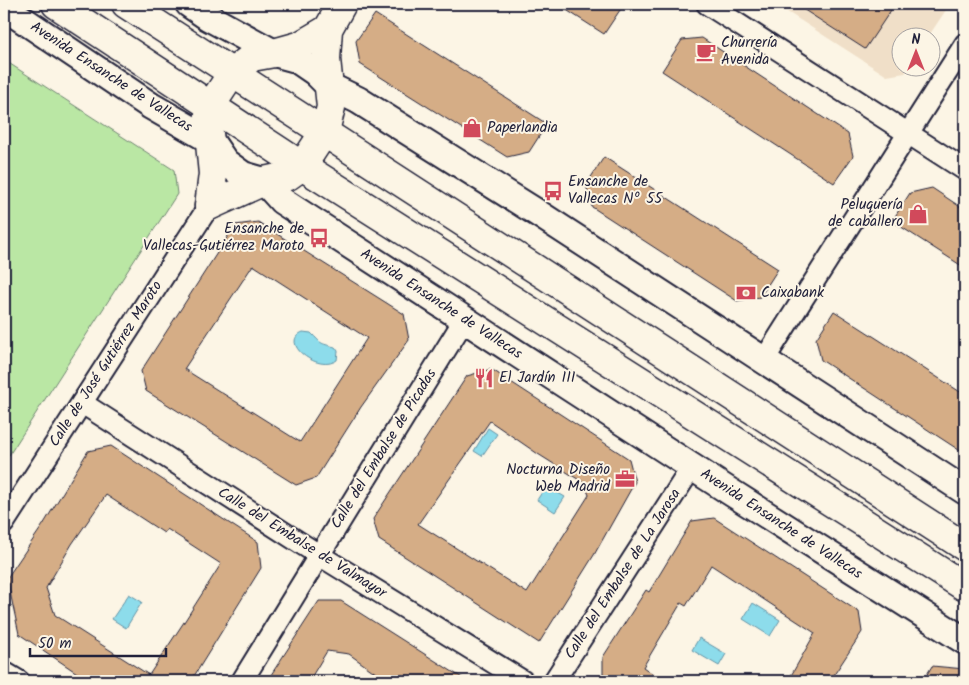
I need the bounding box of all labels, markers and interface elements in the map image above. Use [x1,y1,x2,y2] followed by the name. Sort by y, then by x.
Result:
[25,15,197,139] street label: Avenida Ensanche de Vallecas
[892,28,942,78] north arrow
[912,29,921,51] text: N
[721,31,778,72] place label: Churrería Avenida
[695,41,717,63] cafe icon: Churrería Avenida
[487,116,558,140] place label: Paperlandia
[461,117,483,139] shop icon: Paperlandia
[568,170,663,211] place label: Ensanche de Vallecas Nº 55
[542,180,564,202] bus stop icon: Ensanche de Vallecas Nº 55
[828,193,903,234] place label: Peluquería de caballero
[907,203,929,225] shop icon: Peluquería de caballero
[143,217,304,258] place label: Ensanche de Vallecas-Gutiérrez Maroto
[308,227,330,249] bus stop icon: Ensanche de Vallecas-Gutiérrez Maroto
[355,242,527,366] street label: Avenida Ensanche de Vallecas
[43,276,169,452] street label: Calle de José Gutiérrez Maroto
[761,281,825,305] place label: Caixabank
[735,282,757,304] bank icon: Caixabank
[325,364,444,534] street label: Calle del Embalse de Picadas
[499,366,576,390] place label: El Jardín III
[473,367,495,389] restaurant icon: El Jardín III
[506,458,611,499] place label: Nocturna Diseño Web Madrid
[695,462,867,586] street label: Avenida Ensanche de Vallecas
[614,468,636,490] office icon: Nocturna Diseño Web Madrid
[213,481,392,605] street label: Calle del Embalse de Valmayor
[559,484,687,664] street label: Calle del Embalse de La Jarosa
[30,625,166,657] scale bar
[38,632,72,656] text: 50 m

